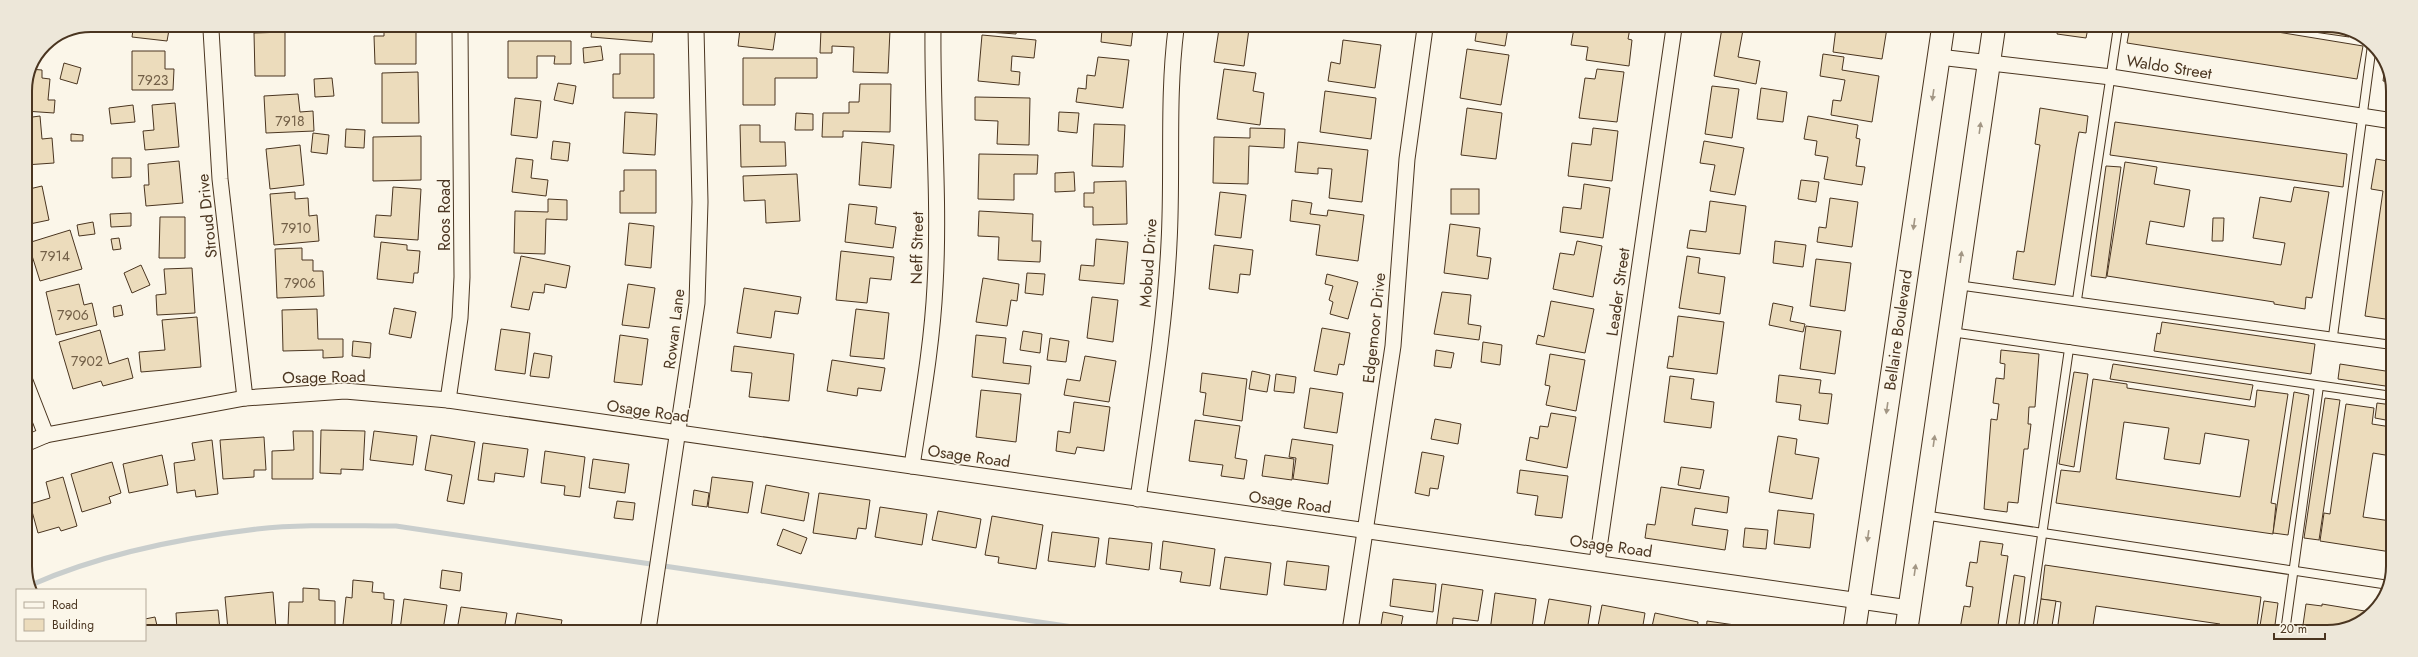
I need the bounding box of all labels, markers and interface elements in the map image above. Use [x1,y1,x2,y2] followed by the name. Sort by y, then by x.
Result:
[2125,49,2214,85] street label: Waldo Street
[137,70,169,90] house number: 7923
[1930,89,1936,101] one-way arrow
[275,111,305,131] house number: 7918
[1977,122,1983,134] one-way arrow
[191,173,223,259] street label: Stroud Drive
[433,179,456,251] street label: Roos Road
[905,211,929,285] street label: Neff Street
[281,218,311,238] house number: 7910
[1133,218,1163,308] street label: Mobud Drive
[1911,218,1917,230] one-way arrow
[40,246,70,266] house number: 7914
[1600,246,1636,338] street label: Leader Street
[1958,251,1964,263] one-way arrow
[1878,268,1918,392] street label: Bellaire Boulevard
[1357,272,1391,384] street label: Edgemoor Drive
[284,273,316,293] house number: 7906
[658,288,690,370] street label: Rowan Lane
[57,305,89,325] house number: 7906
[71,351,103,371] house number: 7902
[282,365,366,389] street label: Osage Road
[605,394,691,428] street label: Osage Road
[1884,402,1890,414] one-way arrow
[1931,435,1937,447] one-way arrow
[926,439,1012,473] street label: Osage Road
[1247,485,1333,519] street label: Osage Road
[1568,529,1654,563] street label: Osage Road
[1865,530,1871,542] one-way arrow
[1912,563,1918,576] one-way arrow
[16,589,146,641] legend
[52,596,78,614] text: Road
[2274,615,2325,641] scale bar
[52,616,94,634] text: Building
[2280,620,2307,638] text: 20 m

